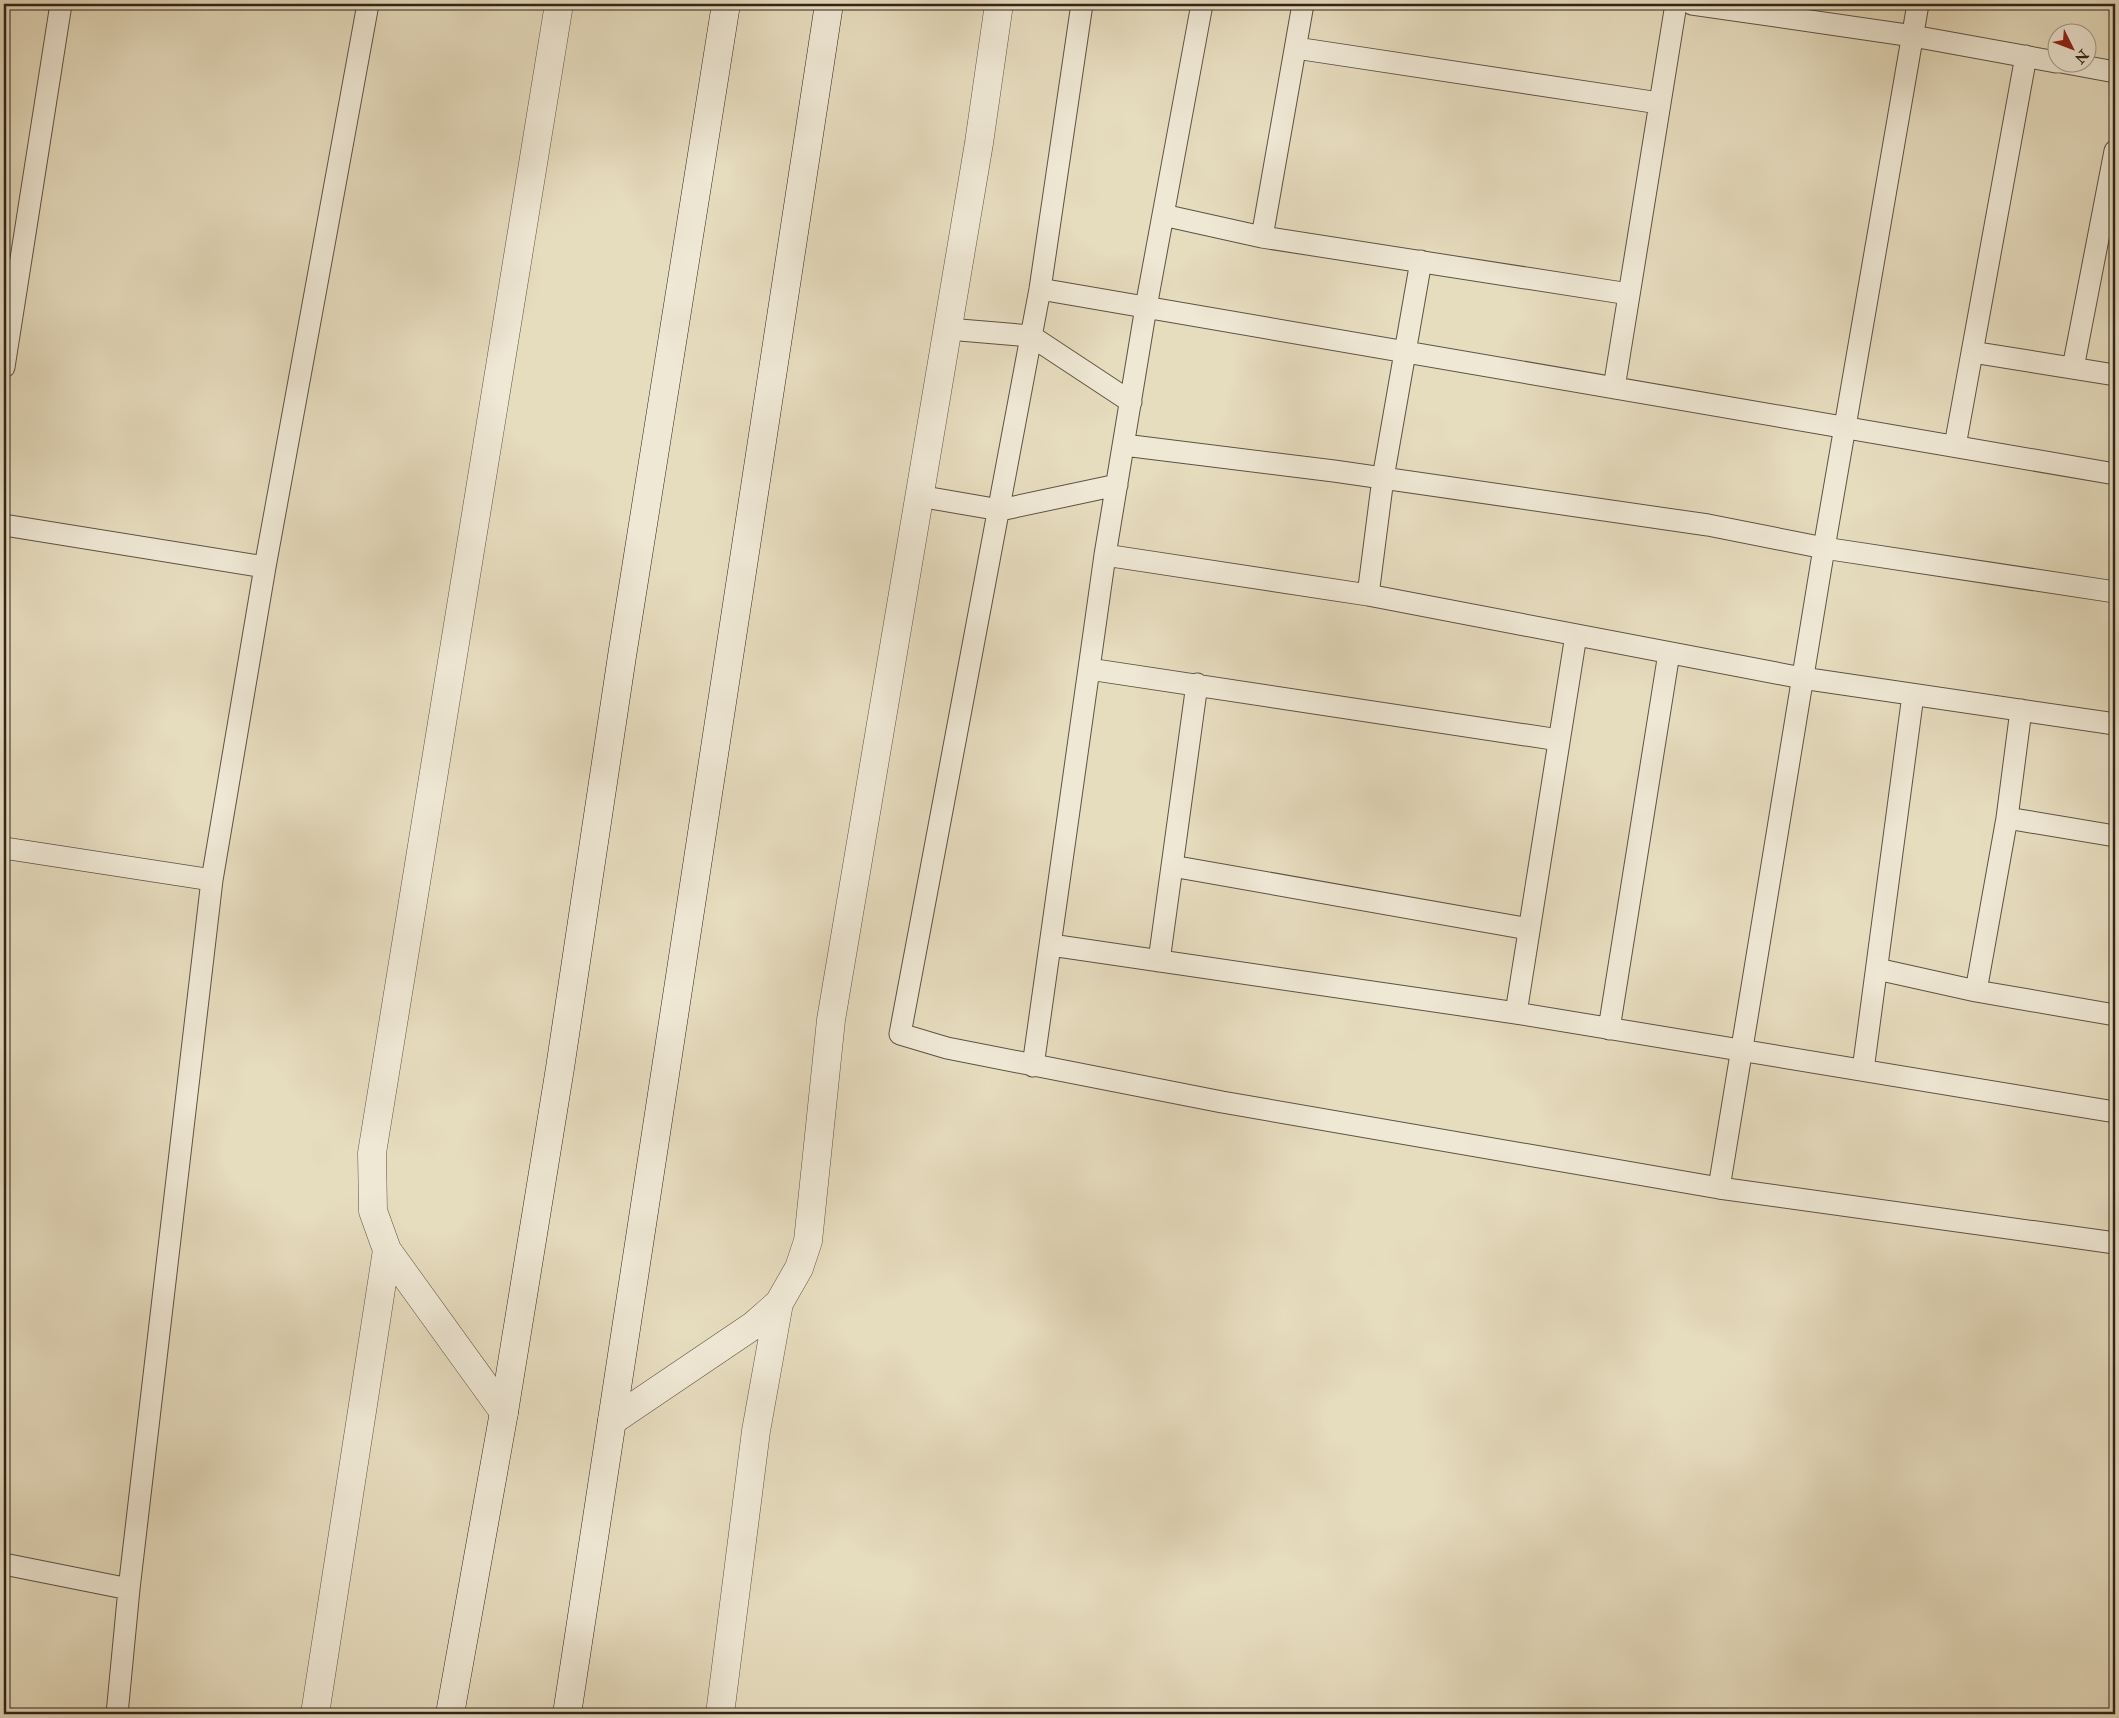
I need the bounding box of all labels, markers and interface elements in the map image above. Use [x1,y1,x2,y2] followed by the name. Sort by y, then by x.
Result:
[2046,22,2096,72] north arrow
[2070,45,2092,67] text: N

